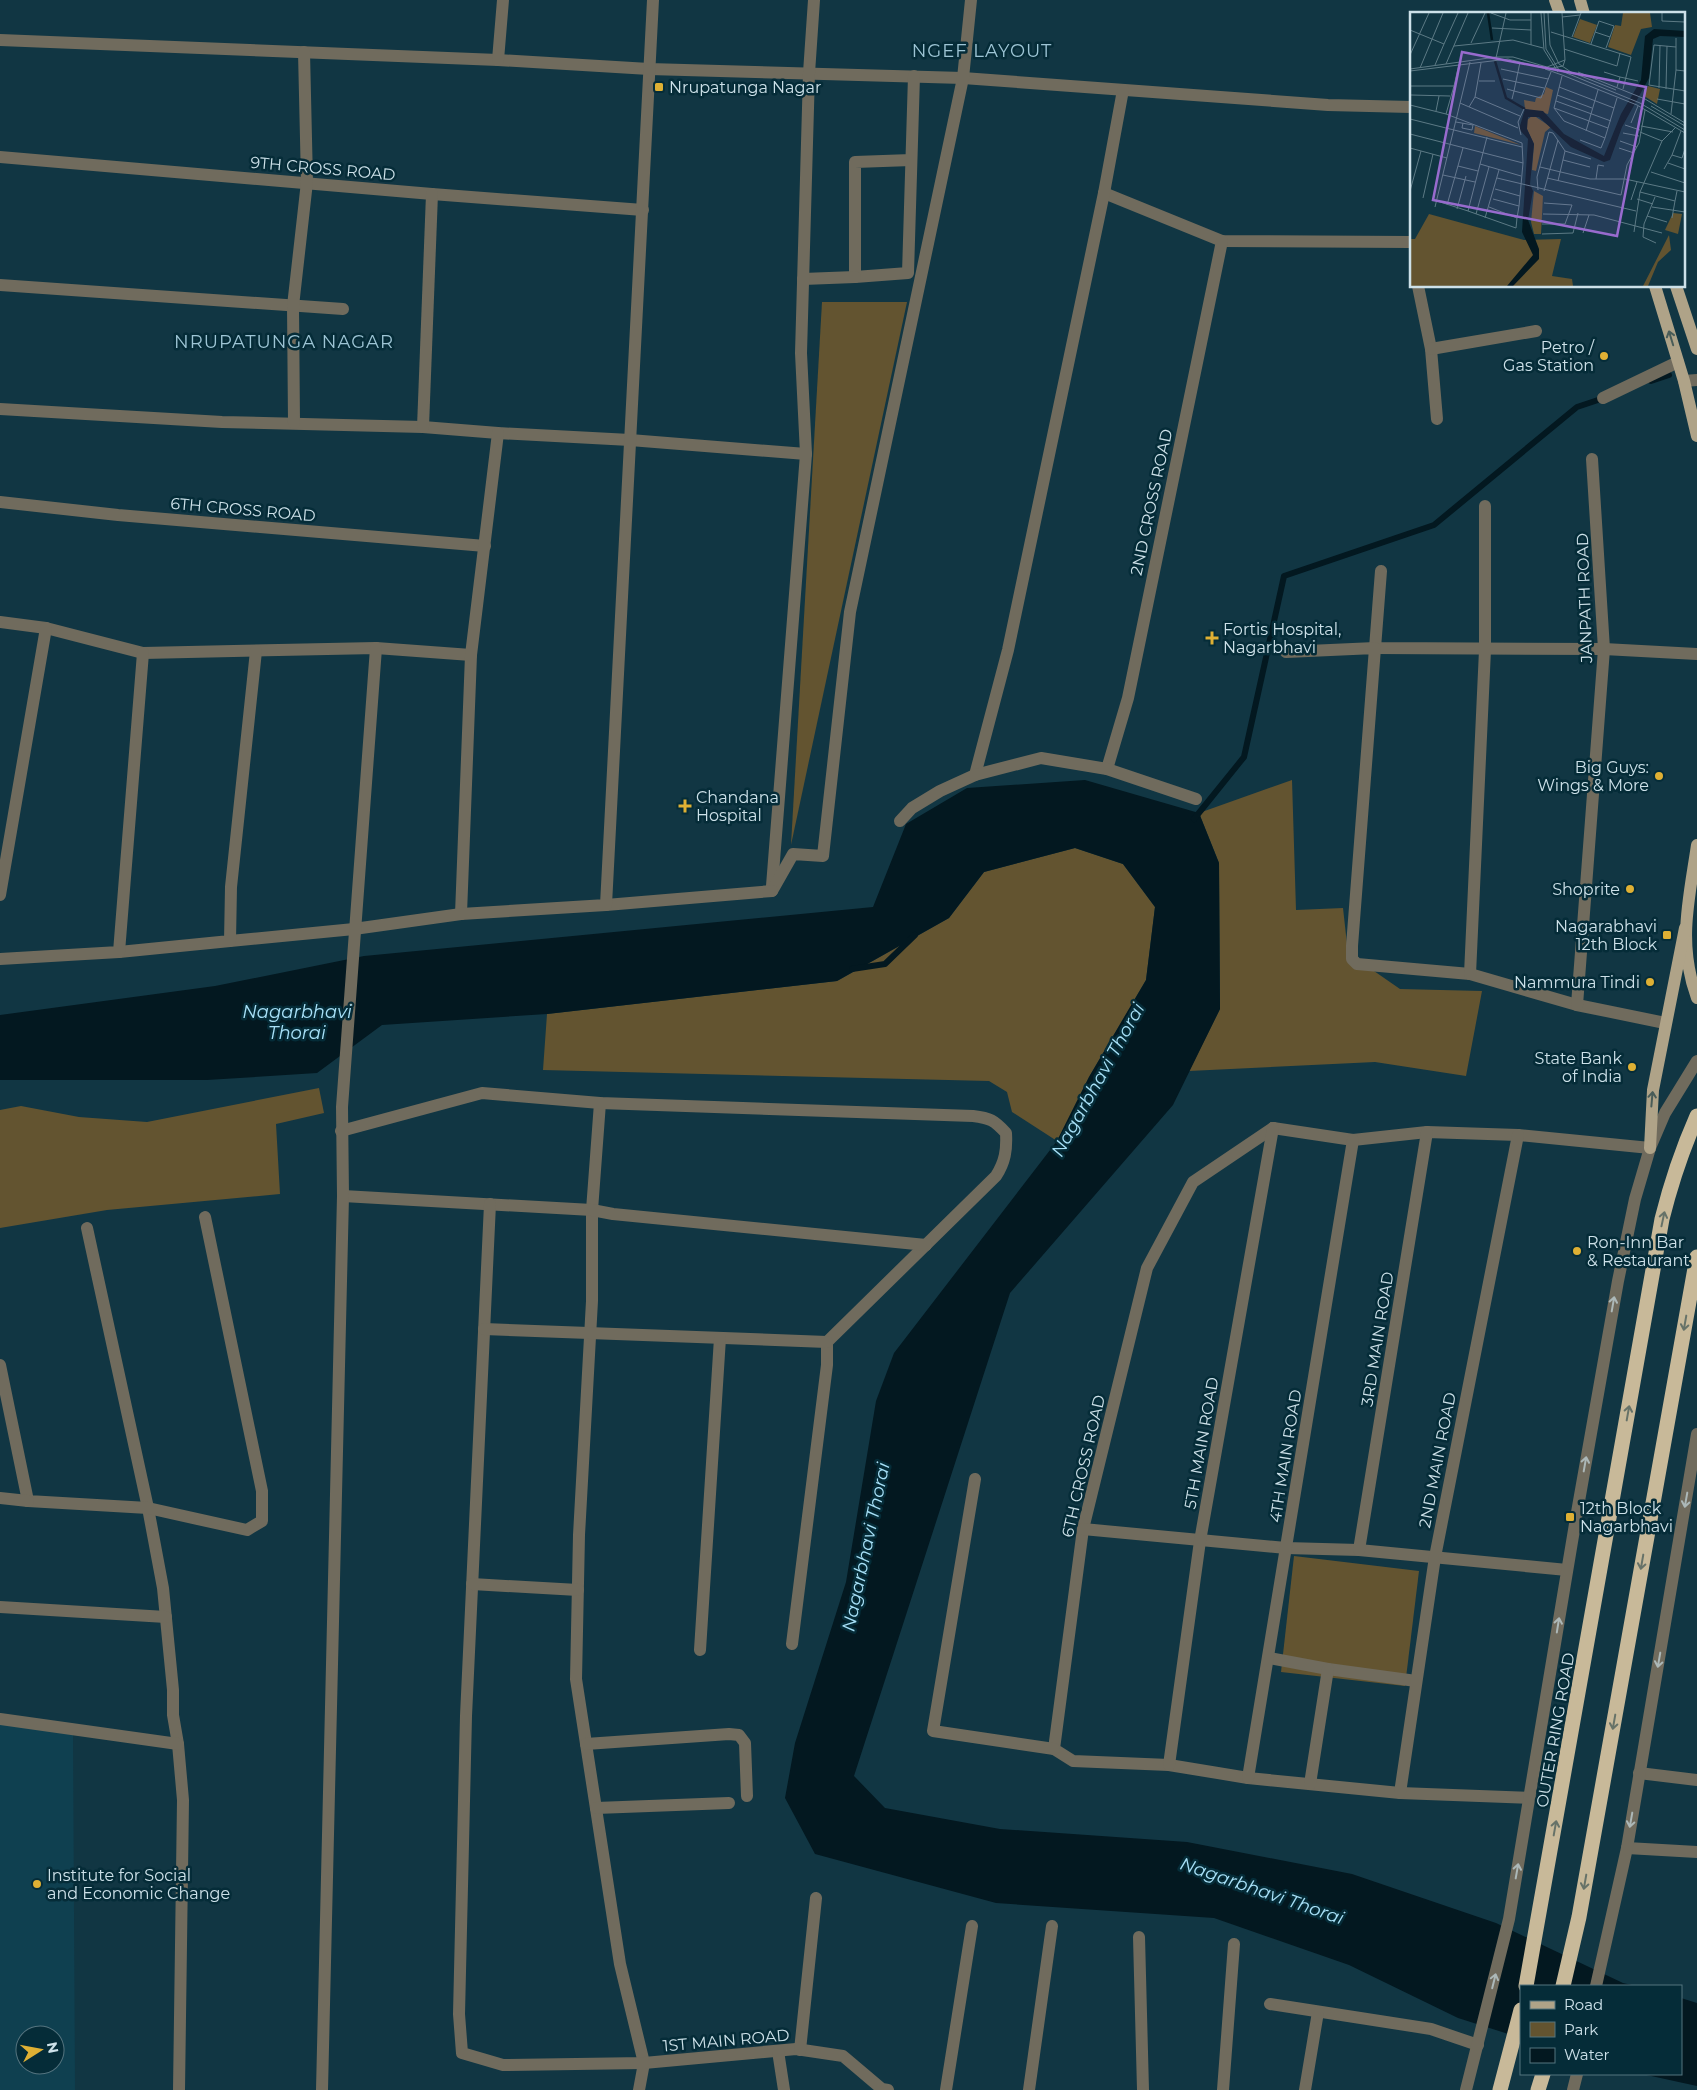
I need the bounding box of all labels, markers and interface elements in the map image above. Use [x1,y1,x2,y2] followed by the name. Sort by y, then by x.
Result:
[1410,12,1684,288] inset map
[912,40,1052,62] district label: NGEF LAYOUT
[669,78,821,97] place label: Nrupatunga Nagar
[653,81,665,93] marker: Nrupatunga Nagar
[250,153,396,184] street label: 9TH CROSS ROAD
[1665,330,1675,346] one-way arrow
[174,331,394,353] district label: NRUPATUNGA NAGAR
[1503,338,1595,375] place label: Petro / Gas Station
[1598,350,1610,362] marker: Petro / Gas Station
[1127,427,1176,577] street label: 2ND CROSS ROAD
[170,494,316,525] street label: 6TH CROSS ROAD
[1573,533,1596,664] street label: JANPATH ROAD
[1223,620,1342,657] place label: Fortis Hospital, Nagarbhavi
[1205,631,1219,645] marker: Fortis Hospital, Nagarbhavi
[1537,758,1649,795] place label: Big Guys: Wings & More
[1653,770,1665,782] marker: Big Guys: Wings & More
[696,788,779,825] place label: Chandana Hospital
[678,799,692,813] marker: Chandana Hospital
[1552,880,1620,899] place label: Shoprite
[1624,883,1636,895] marker: Shoprite
[1555,917,1657,954] place label: Nagarabhavi 12th Block
[1661,929,1673,941] marker: Nagarabhavi 12th Block
[1514,973,1640,992] place label: Nammura Tindi
[1644,976,1656,988] marker: Nammura Tindi
[1047,999,1149,1161] water label: Nagarbhavi Thorai
[242,1001,352,1044] water label: Nagarbhavi Thorai
[1535,1049,1622,1086] place label: State Bank of India
[1626,1061,1638,1073] marker: State Bank of India
[1648,1091,1657,1107] one-way arrow
[1658,1211,1668,1227] one-way arrow
[1587,1233,1690,1270] place label: Ron-Inn Bar & Restaurant
[1571,1245,1583,1257] marker: Ron-Inn Bar & Restaurant
[1357,1270,1398,1408] street label: 3RD MAIN ROAD
[1609,1297,1619,1313] one-way arrow
[1680,1314,1690,1330] one-way arrow
[1181,1376,1222,1511] street label: 5TH MAIN ROAD
[1266,1388,1305,1524] street label: 4TH MAIN ROAD
[1415,1391,1460,1530] street label: 2ND MAIN ROAD
[1058,1393,1109,1539] street label: 6TH CROSS ROAD
[1624,1406,1634,1422] one-way arrow
[1581,1457,1591,1473] one-way arrow
[837,1460,895,1633] water label: Nagarbhavi Thorai
[1680,1491,1690,1507] one-way arrow
[1580,1499,1673,1536] place label: 12th Block Nagarbhavi
[1564,1511,1576,1523] marker: 12th Block Nagarbhavi
[1637,1554,1647,1570] one-way arrow
[1554,1617,1564,1633] one-way arrow
[1533,1651,1578,1809] street label: OUTER RING ROAD
[1653,1651,1663,1667] one-way arrow
[1608,1714,1618,1730] one-way arrow
[1626,1812,1636,1828] one-way arrow
[1551,1820,1561,1836] one-way arrow
[1177,1853,1347,1929] water label: Nagarbhavi Thorai
[1513,1864,1523,1880] one-way arrow
[47,1866,230,1903] place label: Institute for Social and Economic Change
[1580,1874,1590,1890] one-way arrow
[31,1878,43,1890] marker: Institute for Social and Economic Change
[1490,1973,1499,1989] one-way arrow
[1520,1985,1682,2075] legend
[1564,1995,1603,2014] text: Road
[1564,2020,1598,2039] text: Park
[15,2025,65,2075] north arrow
[662,2025,790,2056] street label: 1ST MAIN ROAD
[43,2040,63,2055] text: N
[1564,2045,1610,2064] text: Water

